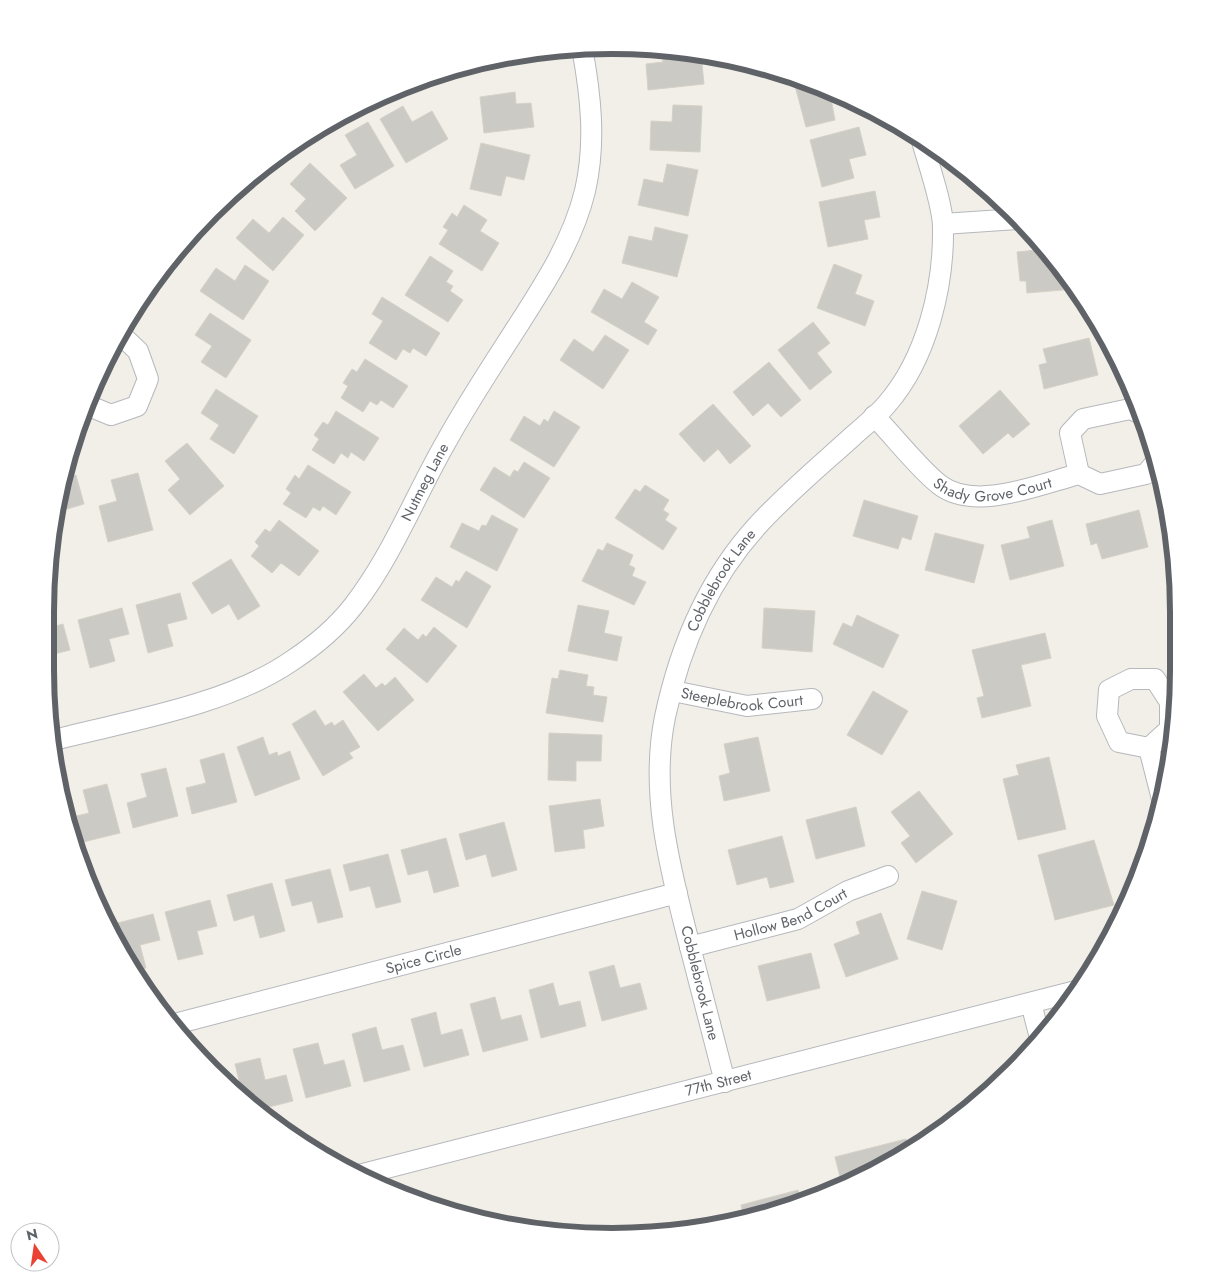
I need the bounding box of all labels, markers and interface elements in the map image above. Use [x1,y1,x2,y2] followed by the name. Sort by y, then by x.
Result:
[396,439,454,525] street label: Nutmeg Lane
[928,471,1055,507] street label: Shady Grove Court
[681,524,761,635] street label: Cobblebrook Lane
[679,682,804,717] street label: Steeplebrook Court
[731,882,852,946] street label: Hollow Bend Court
[675,923,725,1043] street label: Cobblebrook Lane
[383,939,464,980] street label: Spice Circle
[683,1064,754,1102] street label: 77th Street
[10,1222,60,1272] north arrow
[24,1223,40,1245] text: N

